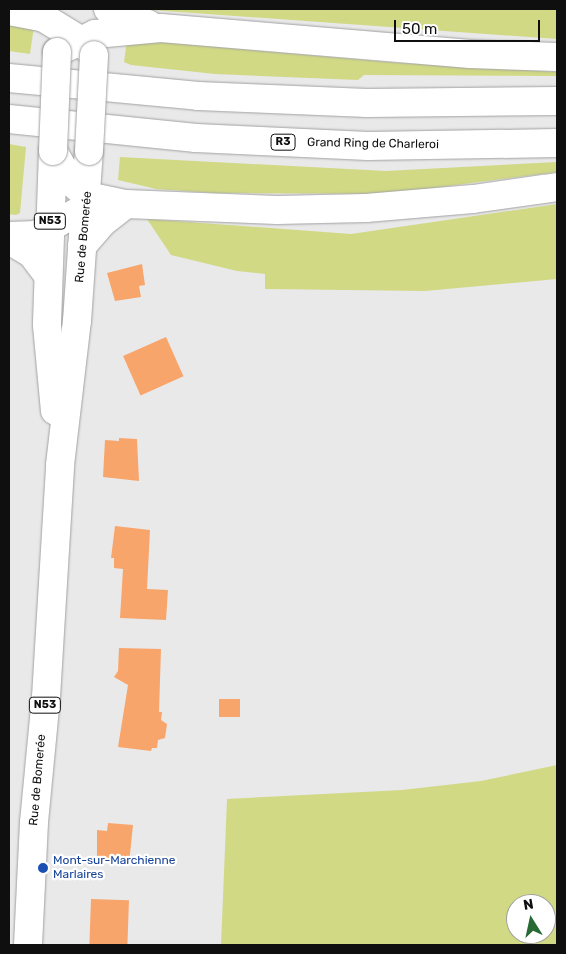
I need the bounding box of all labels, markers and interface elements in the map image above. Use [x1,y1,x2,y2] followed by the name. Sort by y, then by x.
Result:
[396,10,542,42] scale bar
[402,20,437,38] text: 50 m
[270,134,296,150] road number: R3
[307,136,439,152] street label: Grand Ring de Charleroi
[73,191,95,283] street label: Rue de Bomerée
[34,212,66,230] road number: N53
[29,696,61,714] road number: N53
[27,734,49,826] street label: Rue de Bomerée
[53,854,176,882] place label: Mont-sur-Marchienne Marlaires
[37,862,49,874] marker: Mont-sur-Marchienne Marlaires
[506,894,556,944] north arrow
[522,895,535,914] text: N

